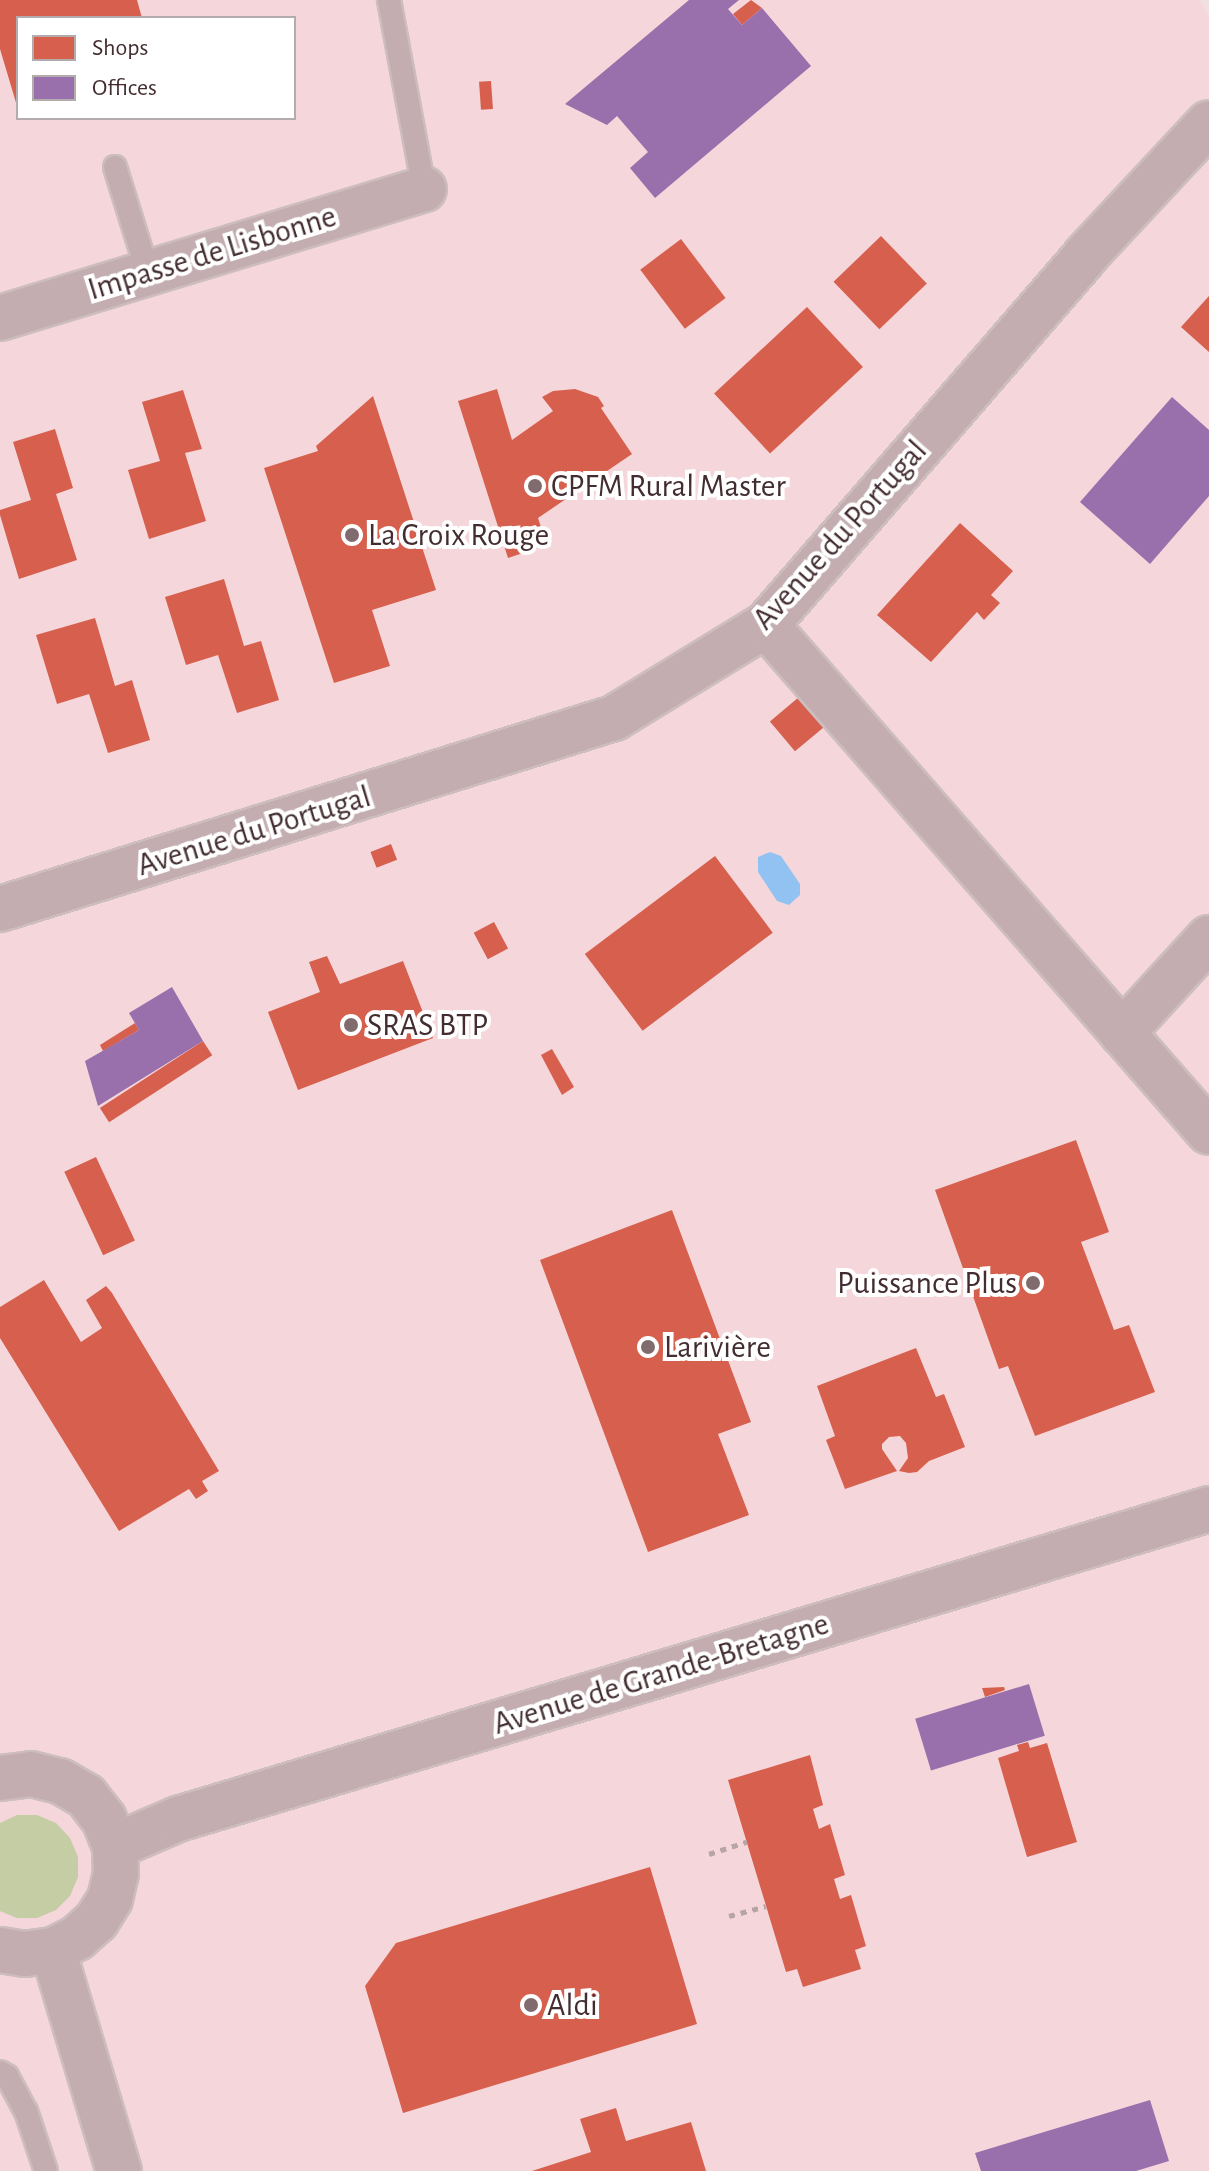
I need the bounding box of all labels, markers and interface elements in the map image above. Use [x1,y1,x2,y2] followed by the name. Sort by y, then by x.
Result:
[16,16,296,120] legend
[92,36,148,60] text: Shops
[92,76,157,100] text: Offices
[83,197,341,309] street label: Impasse de Lisbonne
[745,432,935,638] street label: Avenue du Portugal
[551,467,786,505] place label: CPFM Rural Master
[526,477,544,495] marker: CPFM Rural Master
[368,516,549,554] place label: La Croix Rouge
[343,526,361,544] marker: La Croix Rouge
[133,777,375,885] street label: Avenue du Portugal
[367,1006,488,1044] place label: SRAS BTP
[342,1016,360,1034] marker: SRAS BTP
[837,1264,1017,1302] place label: Puissance Plus
[1024,1274,1042,1292] marker: Puissance Plus
[664,1328,771,1366] place label: Larivière
[639,1338,657,1356] marker: Larivière
[489,1605,833,1743] street label: Avenue de Grande-Bretagne
[547,1986,598,2024] place label: Aldi
[522,1996,540,2014] marker: Aldi

